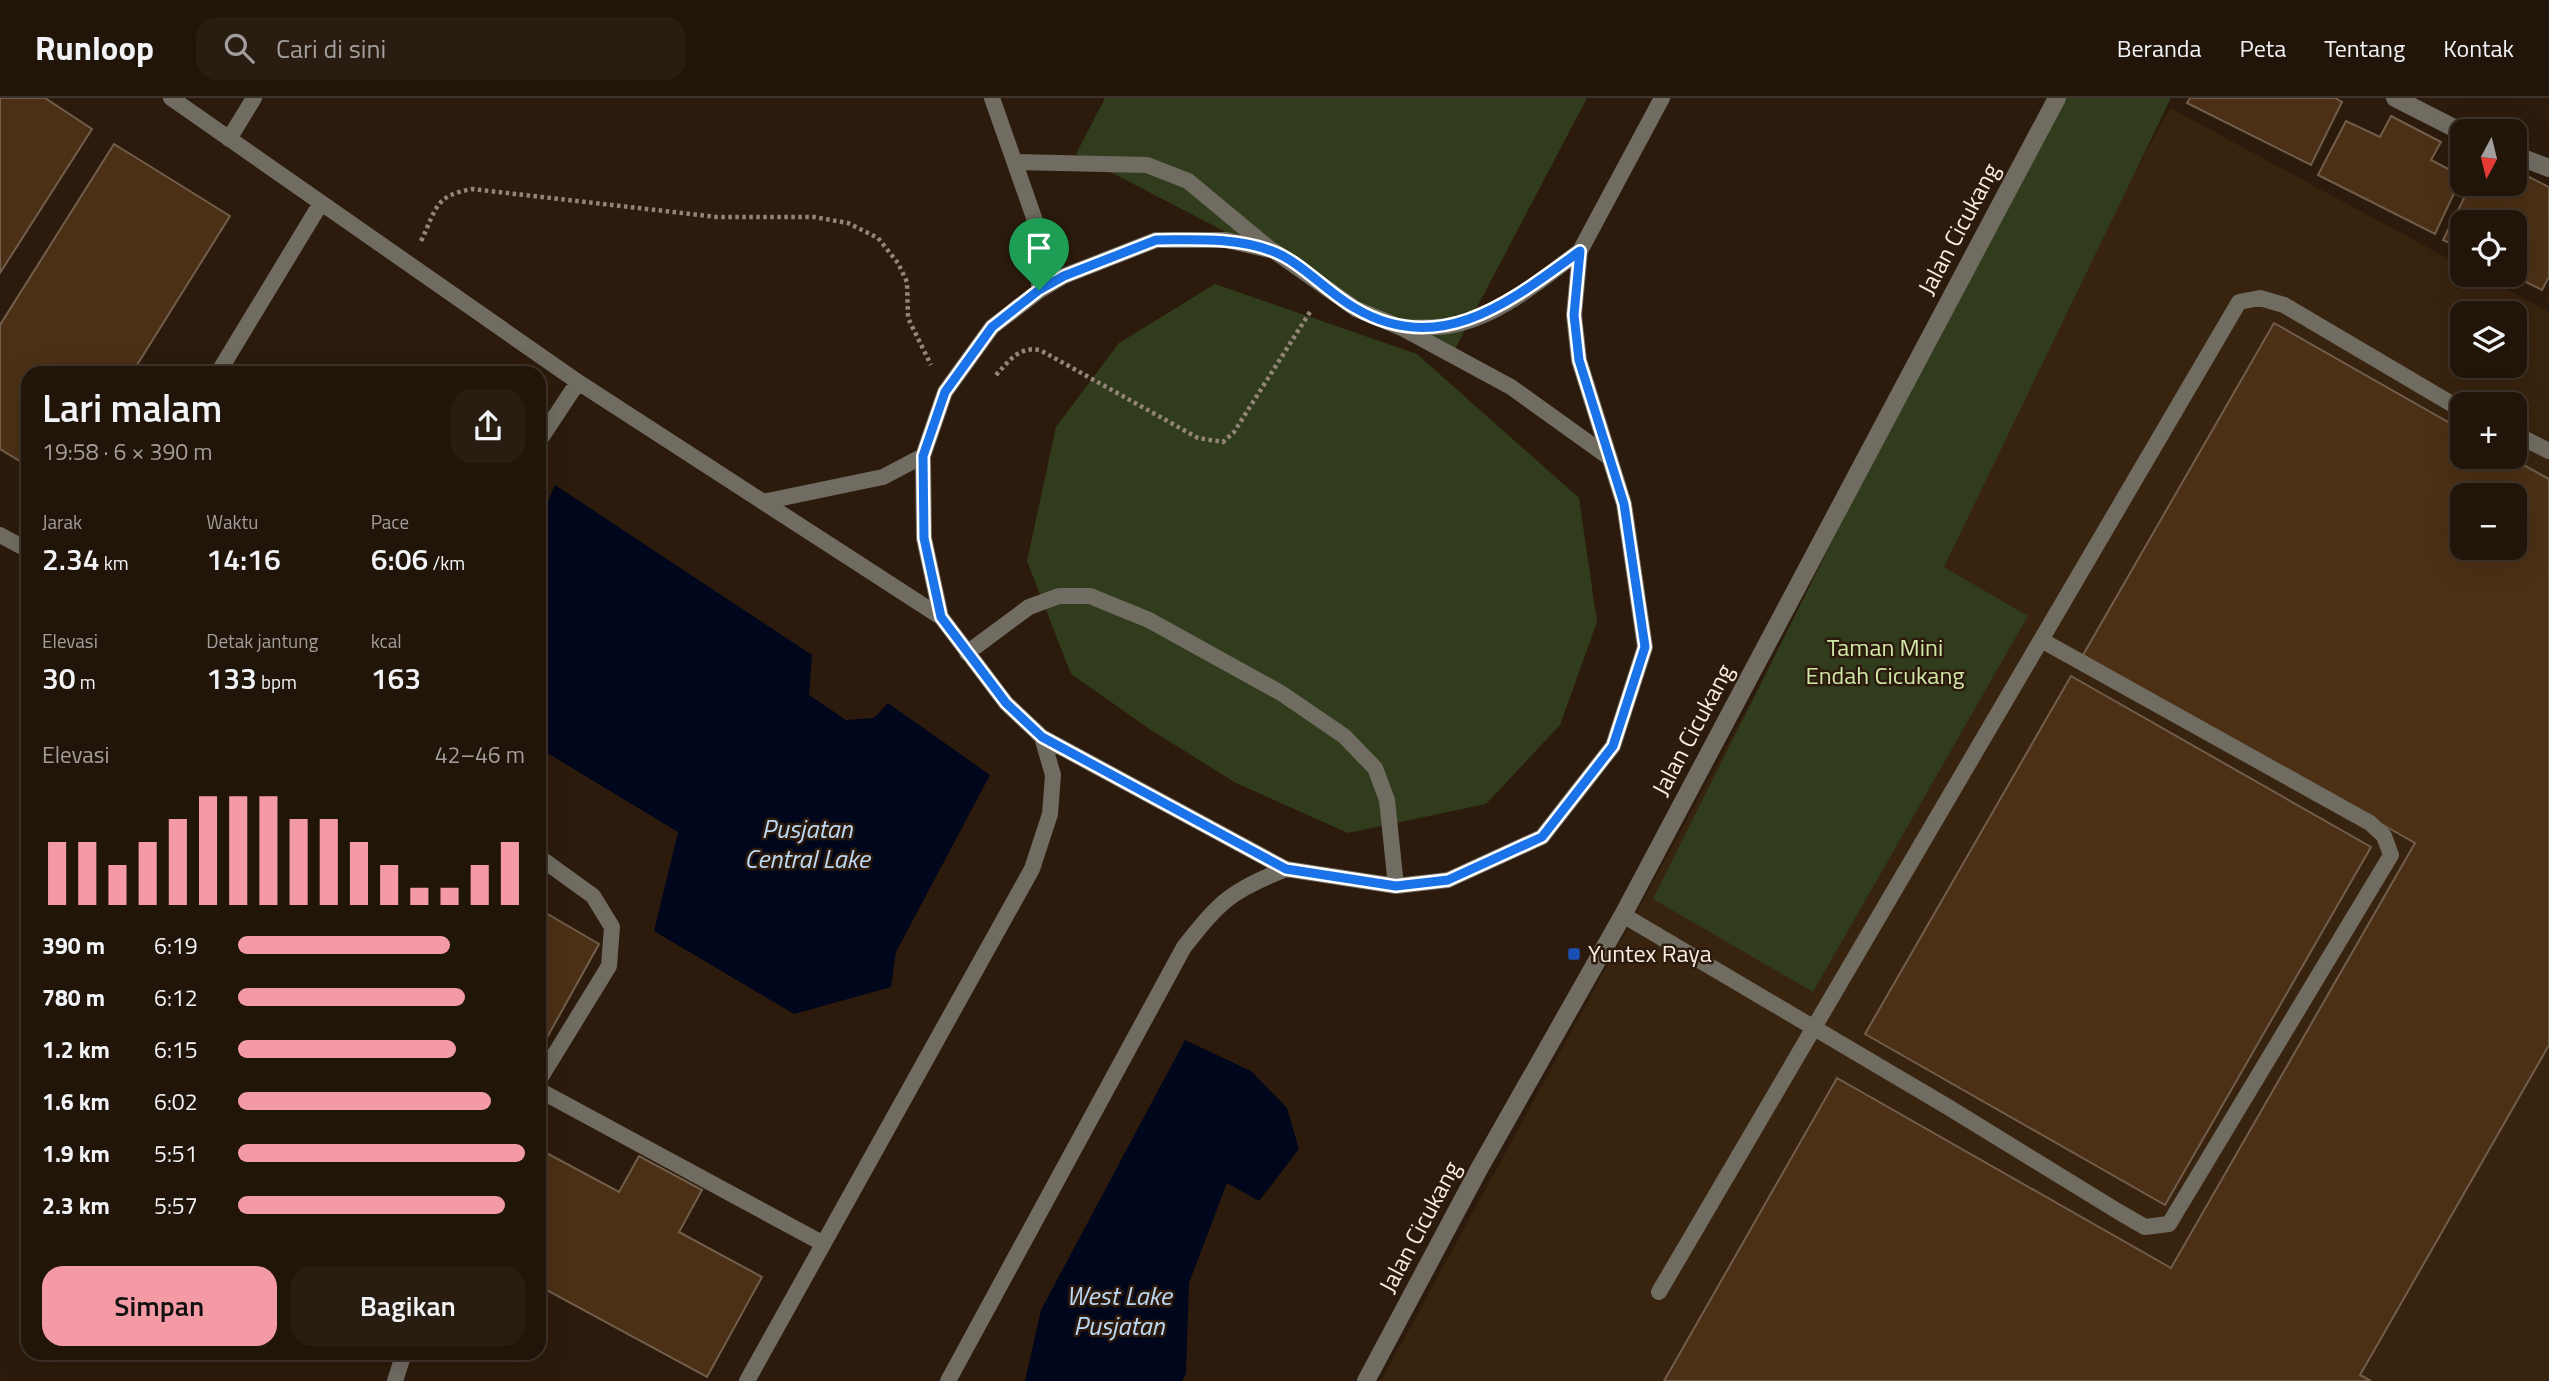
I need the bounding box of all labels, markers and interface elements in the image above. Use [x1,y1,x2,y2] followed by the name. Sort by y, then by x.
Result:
[196,17,686,80] search box
[35,23,154,73] text: Runloop
[220,29,258,67] icon: search
[276,29,386,68] text: Cari di sini
[2117,30,2202,66] text: Beranda
[2240,30,2286,66] text: Peta
[2324,30,2405,66] text: Tentang
[2443,30,2514,66] text: Kontak
[2450,119,2527,196] north arrow
[2450,119,2527,560] map controls
[1908,156,2008,301] street label: Jalan Cicukang
[2450,210,2527,287] button: locate
[1009,218,1069,290] pin
[1020,229,1058,267] icon: arrive
[2450,301,2527,378] button: layers
[42,379,222,437] text: Lari malam
[451,389,525,463] button: share
[2450,392,2527,469] button: +
[42,434,212,469] text: 19:58 · 6 × 390 m
[2450,483,2527,560] button: −
[42,507,82,536] text: Jarak
[206,507,258,536] text: Waktu
[371,507,409,536] text: Pace
[42,536,100,582] text: 2.34
[206,536,281,582] text: 14:16
[371,536,428,582] text: 6:06
[100,548,129,577] text: km
[428,548,465,577] text: /km
[42,626,98,655] text: Elevasi
[206,626,318,655] text: Detak jantung
[371,626,402,655] text: kcal
[1805,629,1965,693] park label: Taman Mini Endah Cicukang
[42,655,76,701] text: 30
[206,655,257,701] text: 133
[371,655,421,701] text: 163
[1642,657,1742,802] street label: Jalan Cicukang
[76,667,96,696] text: m
[257,667,297,696] text: bpm
[42,737,110,772] text: Elevasi
[435,737,525,772] text: 42–46 m
[744,809,872,878] water label: Pusjatan Central Lake
[42,928,105,963] text: 390 m
[154,928,198,963] text: 6:19
[1588,935,1712,971] place label: Yuntex Raya
[1566,946,1582,962] marker: Yuntex Raya
[42,980,105,1015] text: 780 m
[154,980,198,1015] text: 6:12
[42,1032,110,1067] text: 1.2 km
[154,1032,198,1067] text: 6:15
[42,1084,110,1119] text: 1.6 km
[154,1084,198,1119] text: 6:02
[42,1136,110,1171] text: 1.9 km
[154,1136,198,1171] text: 5:51
[1369,1154,1469,1299] street label: Jalan Cicukang
[42,1188,110,1223] text: 2.3 km
[154,1188,198,1223] text: 5:57
[42,1266,277,1346] button: Simpan
[291,1266,525,1346] button: Bagikan
[1066,1276,1174,1345] water label: West Lake Pusjatan

